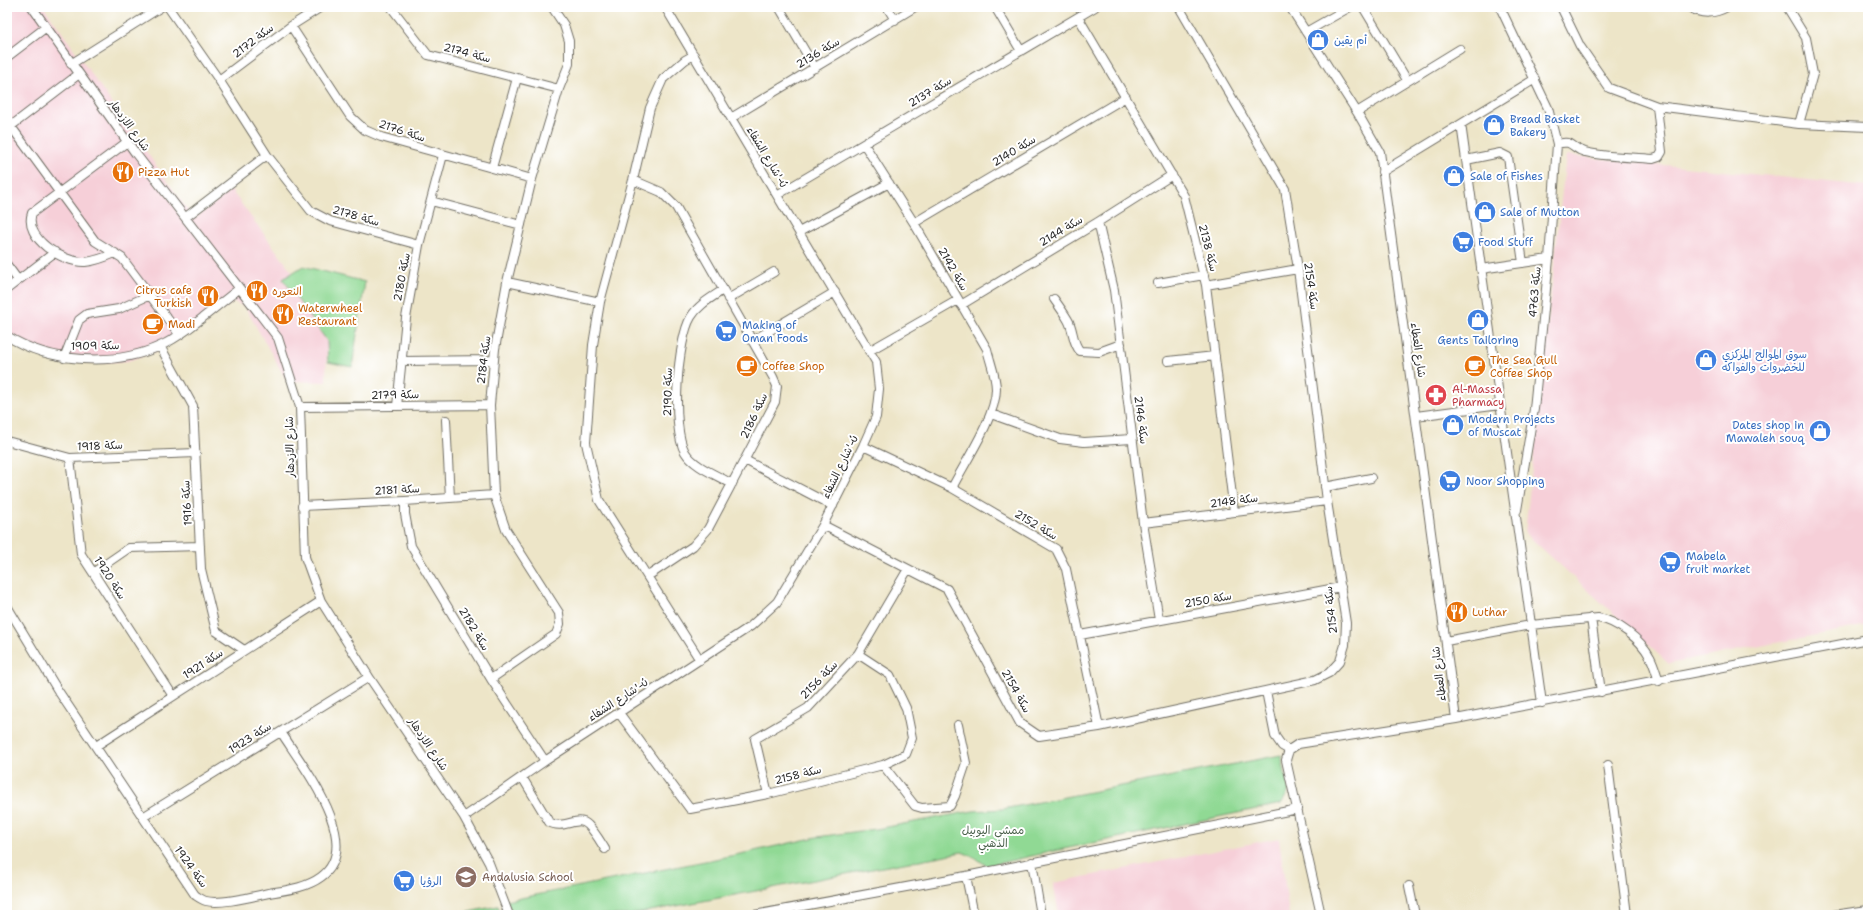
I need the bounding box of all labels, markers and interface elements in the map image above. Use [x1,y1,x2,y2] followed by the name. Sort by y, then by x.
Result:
[229,21,277,61] street label: سكة 2172
[1305,27,1331,53] shop icon: أم يقين
[1334,33,1367,49] place label: أم يقين
[793,34,843,72] street label: سكة 2136
[442,40,492,66] street label: سكة 2174
[906,73,954,111] street label: سكة 2137
[104,95,153,155] street label: شارع الازدهار
[1481,112,1507,138] shop icon: Bread Basket Bakery
[1510,112,1580,140] place label: Bread Basket Bakery
[377,116,427,146] street label: سكة 2176
[742,123,791,191] street label: شارع الشفاء'-ú
[989,132,1039,170] street label: سكة 2140
[110,159,136,185] restaurant icon: Pizza Hut
[1441,163,1467,189] shop icon: Sale of Fishes
[138,165,190,180] place label: Pizza Hut
[1470,169,1543,184] place label: Sale of Fishes
[1472,199,1498,225] shop icon: Sale of Mutton
[331,202,381,230] street label: سكة 2178
[1500,205,1580,220] place label: Sale of Mutton
[1036,212,1086,250] street label: سكة 2144
[1195,223,1221,273] street label: سكة 2138
[1450,229,1476,255] supermarket icon: Food Stuff
[1478,235,1534,250] place label: Food Stuff
[935,244,971,294] street label: سكة 2142
[390,252,414,302] street label: سكة 2180
[1300,261,1322,311] street label: سكة 2154
[1525,266,1545,318] street label: سكة 4763
[244,278,270,304] restaurant icon: النعوره
[135,283,192,311] place label: Citrus cafe Turkish
[195,283,221,309] restaurant icon: Citrus cafe Turkish
[272,284,302,299] place label: النعوره
[270,301,296,327] restaurant icon: Waterwheel Restaurant
[298,301,363,329] place label: Waterwheel Restaurant
[1465,307,1491,333] shop icon: Gents Tailoring
[140,311,166,337] cafe icon: Madi
[168,317,195,332] place label: Madi
[713,318,739,344] supermarket icon: Making of Oman Foods
[742,318,808,346] place label: Making of Oman Foods
[1406,322,1429,379] street label: شارع العطاء
[1437,333,1519,348] place label: Gents Tailoring
[474,335,494,385] street label: سكة 2184
[70,338,120,354] street label: سكة 1909
[1693,347,1719,373] shop icon: سوق الموالح المركزي للخضروات والفواكه
[1722,347,1807,375] place label: سوق الموالح المركزي للخضروات والفواكه
[734,353,760,379] cafe icon: Coffee Shop
[1462,353,1488,379] cafe icon: The Sea Gull Coffee Shop
[1490,353,1558,381] place label: The Sea Gull Coffee Shop
[762,359,825,374] place label: Coffee Shop
[660,368,676,416] street label: سكة 2190
[1423,382,1449,408] pharmacy icon: Al-Massa Pharmacy
[1452,382,1504,410] place label: Al-Massa Pharmacy
[371,387,419,403] street label: سكة 2179
[737,391,771,441] street label: سكة 2186
[1131,395,1151,445] street label: سكة 2146
[1440,412,1466,438] shop icon: Modern Projects of Muscat
[1468,412,1555,440] place label: Modern Projects of Muscat
[282,416,299,479] street label: شارع الازدهار
[1726,418,1806,446] place label: Dates shop in Mawaleh souq
[1807,418,1833,444] shop icon: Dates shop in Mawaleh souq
[818,433,863,502] street label: شارع الشفاء'-ú
[77,438,123,454] street label: سكة 1918
[1437,468,1463,494] supermarket icon: Noor Shopping
[1466,474,1545,489] place label: Noor Shopping
[178,480,196,526] street label: سكة 1916
[374,481,420,499] street label: سكة 2181
[1209,491,1259,511] street label: سكة 2148
[1012,506,1060,544] street label: سكة 2152
[1657,549,1683,575] supermarket icon: Mabela fruit market
[1686,549,1750,577] place label: Mabela fruit market
[91,554,129,602] street label: سكة 1920
[1321,585,1341,635] street label: سكة 2154
[1183,588,1233,612] street label: سكة 2150
[1444,599,1470,625] restaurant icon: Luthar
[455,604,493,654] street label: سكة 2182
[1472,605,1507,620] place label: Luthar
[180,645,226,683] street label: سكة 1921
[1428,645,1451,702] street label: شارع العطاء
[797,658,841,702] street label: سكة 2156
[998,666,1034,716] street label: سكة 2154
[585,675,652,726] street label: شارع الشفاء'-ú
[403,714,451,774] street label: شارع الازدهار
[226,719,274,757] street label: سكة 1923
[773,762,823,788] street label: سكة 2158
[962,823,1024,854] park label: ممشى اليوبيل الذهبي
[171,843,211,891] street label: سكة 1924
[453,864,479,890] school or university icon: Andalusia School
[391,868,417,894] supermarket icon: الرؤيا
[482,870,574,885] place label: Andalusia School
[420,874,442,889] place label: الرؤيا

